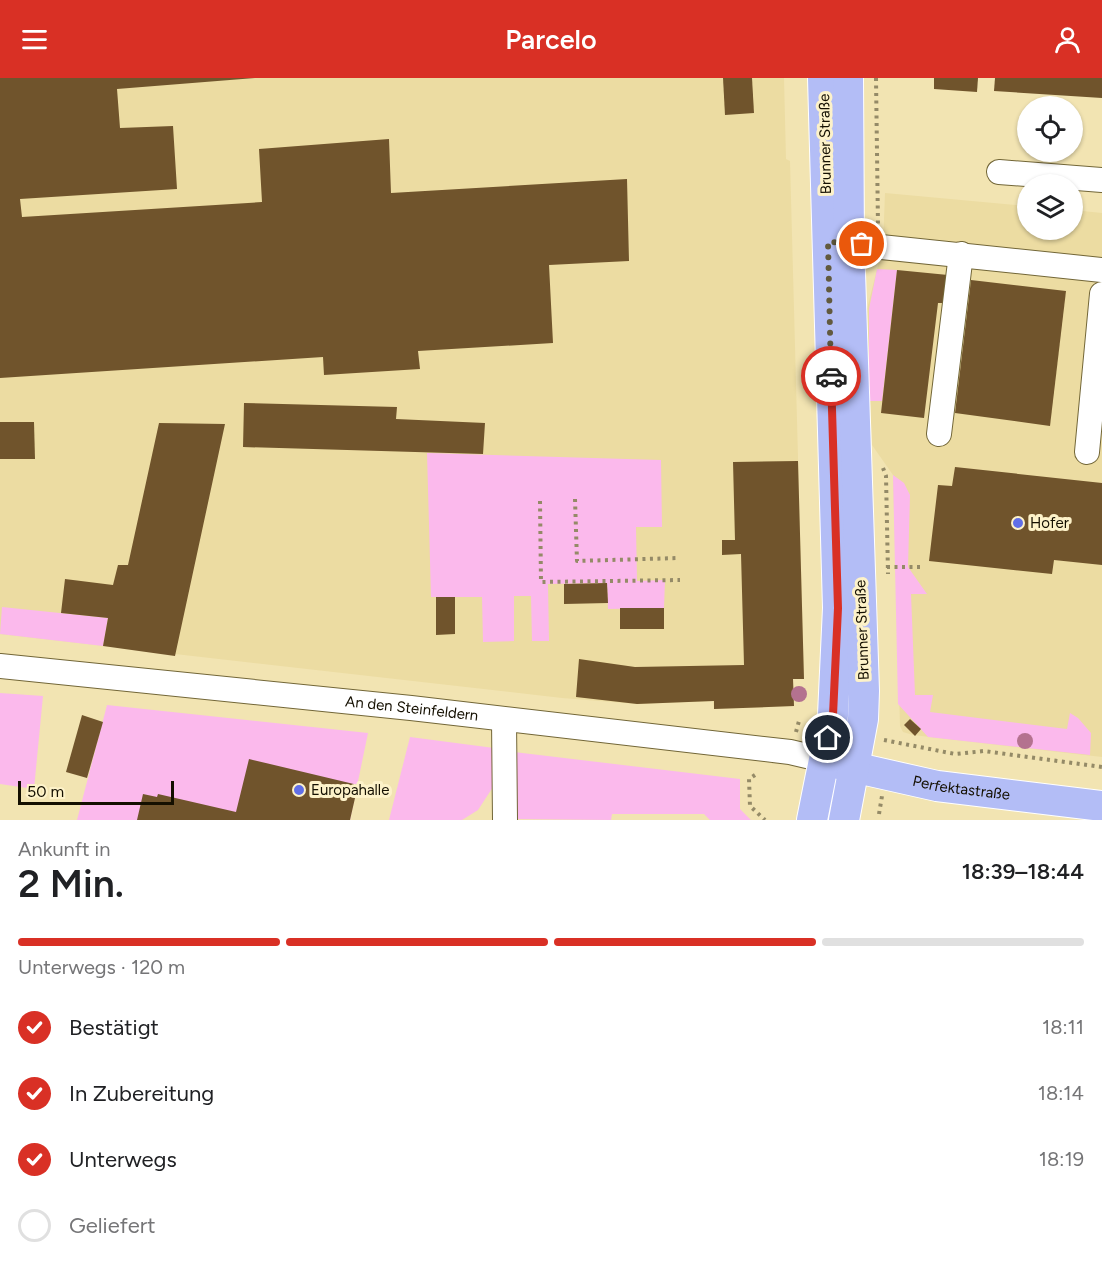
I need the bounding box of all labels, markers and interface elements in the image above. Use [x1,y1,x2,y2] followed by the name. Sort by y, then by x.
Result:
[18,23,51,56] icon: menu
[505,23,597,56] text: Parcelo
[1051,23,1084,56] icon: person
[815,94,835,194] street label: Brunner Straße
[1017,96,1083,240] map controls
[1017,96,1083,162] button: locate
[1017,174,1083,240] button: layers
[836,218,887,269] pin
[845,227,878,260] icon: bag
[801,346,861,406] courier
[815,360,848,393] icon: car
[1030,514,1069,532] place label: Hofer
[1011,516,1025,530] marker: Hofer
[851,579,873,681] street label: Brunner Straße
[344,692,479,725] street label: An den Steinfeldern
[802,712,853,763] pin
[811,721,844,754] icon: home
[911,772,1011,804] street label: Perfektastraße
[18,778,174,806] scale bar
[311,781,389,799] place label: Europahalle
[27,782,64,801] text: 50 m
[292,783,306,797] marker: Europahalle
[18,837,110,861] text: Ankunft in
[962,858,1084,885] text: 18:39–18:44
[18,860,124,907] text: 2 Min.
[18,955,185,979] text: Unterwegs · 120 m
[18,1011,51,1044] icon: check
[69,1014,159,1041] text: Bestätigt
[1042,1015,1084,1039] text: 18:11
[18,1077,51,1110] icon: check
[69,1080,214,1107] text: In Zubereitung
[1038,1081,1084,1105] text: 18:14
[18,1143,51,1176] icon: check
[69,1146,177,1173] text: Unterwegs
[1039,1147,1084,1171] text: 18:19
[69,1212,156,1239] text: Geliefert

